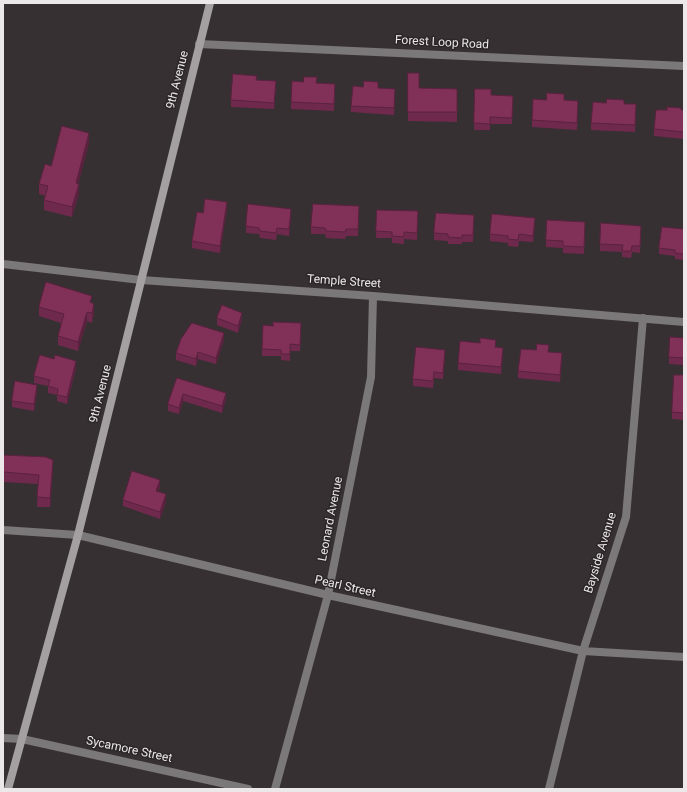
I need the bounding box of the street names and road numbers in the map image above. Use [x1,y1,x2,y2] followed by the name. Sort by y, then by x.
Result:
[395,33,489,53] street label: Forest Loop Road
[164,49,192,111] street label: 9th Avenue
[307,272,381,292] street label: Temple Street
[87,363,115,425] street label: 9th Avenue
[316,476,346,562] street label: Leonard Avenue
[582,511,620,595] street label: Bayside Avenue
[313,573,377,601] street label: Pearl Street
[85,734,173,766] street label: Sycamore Street

